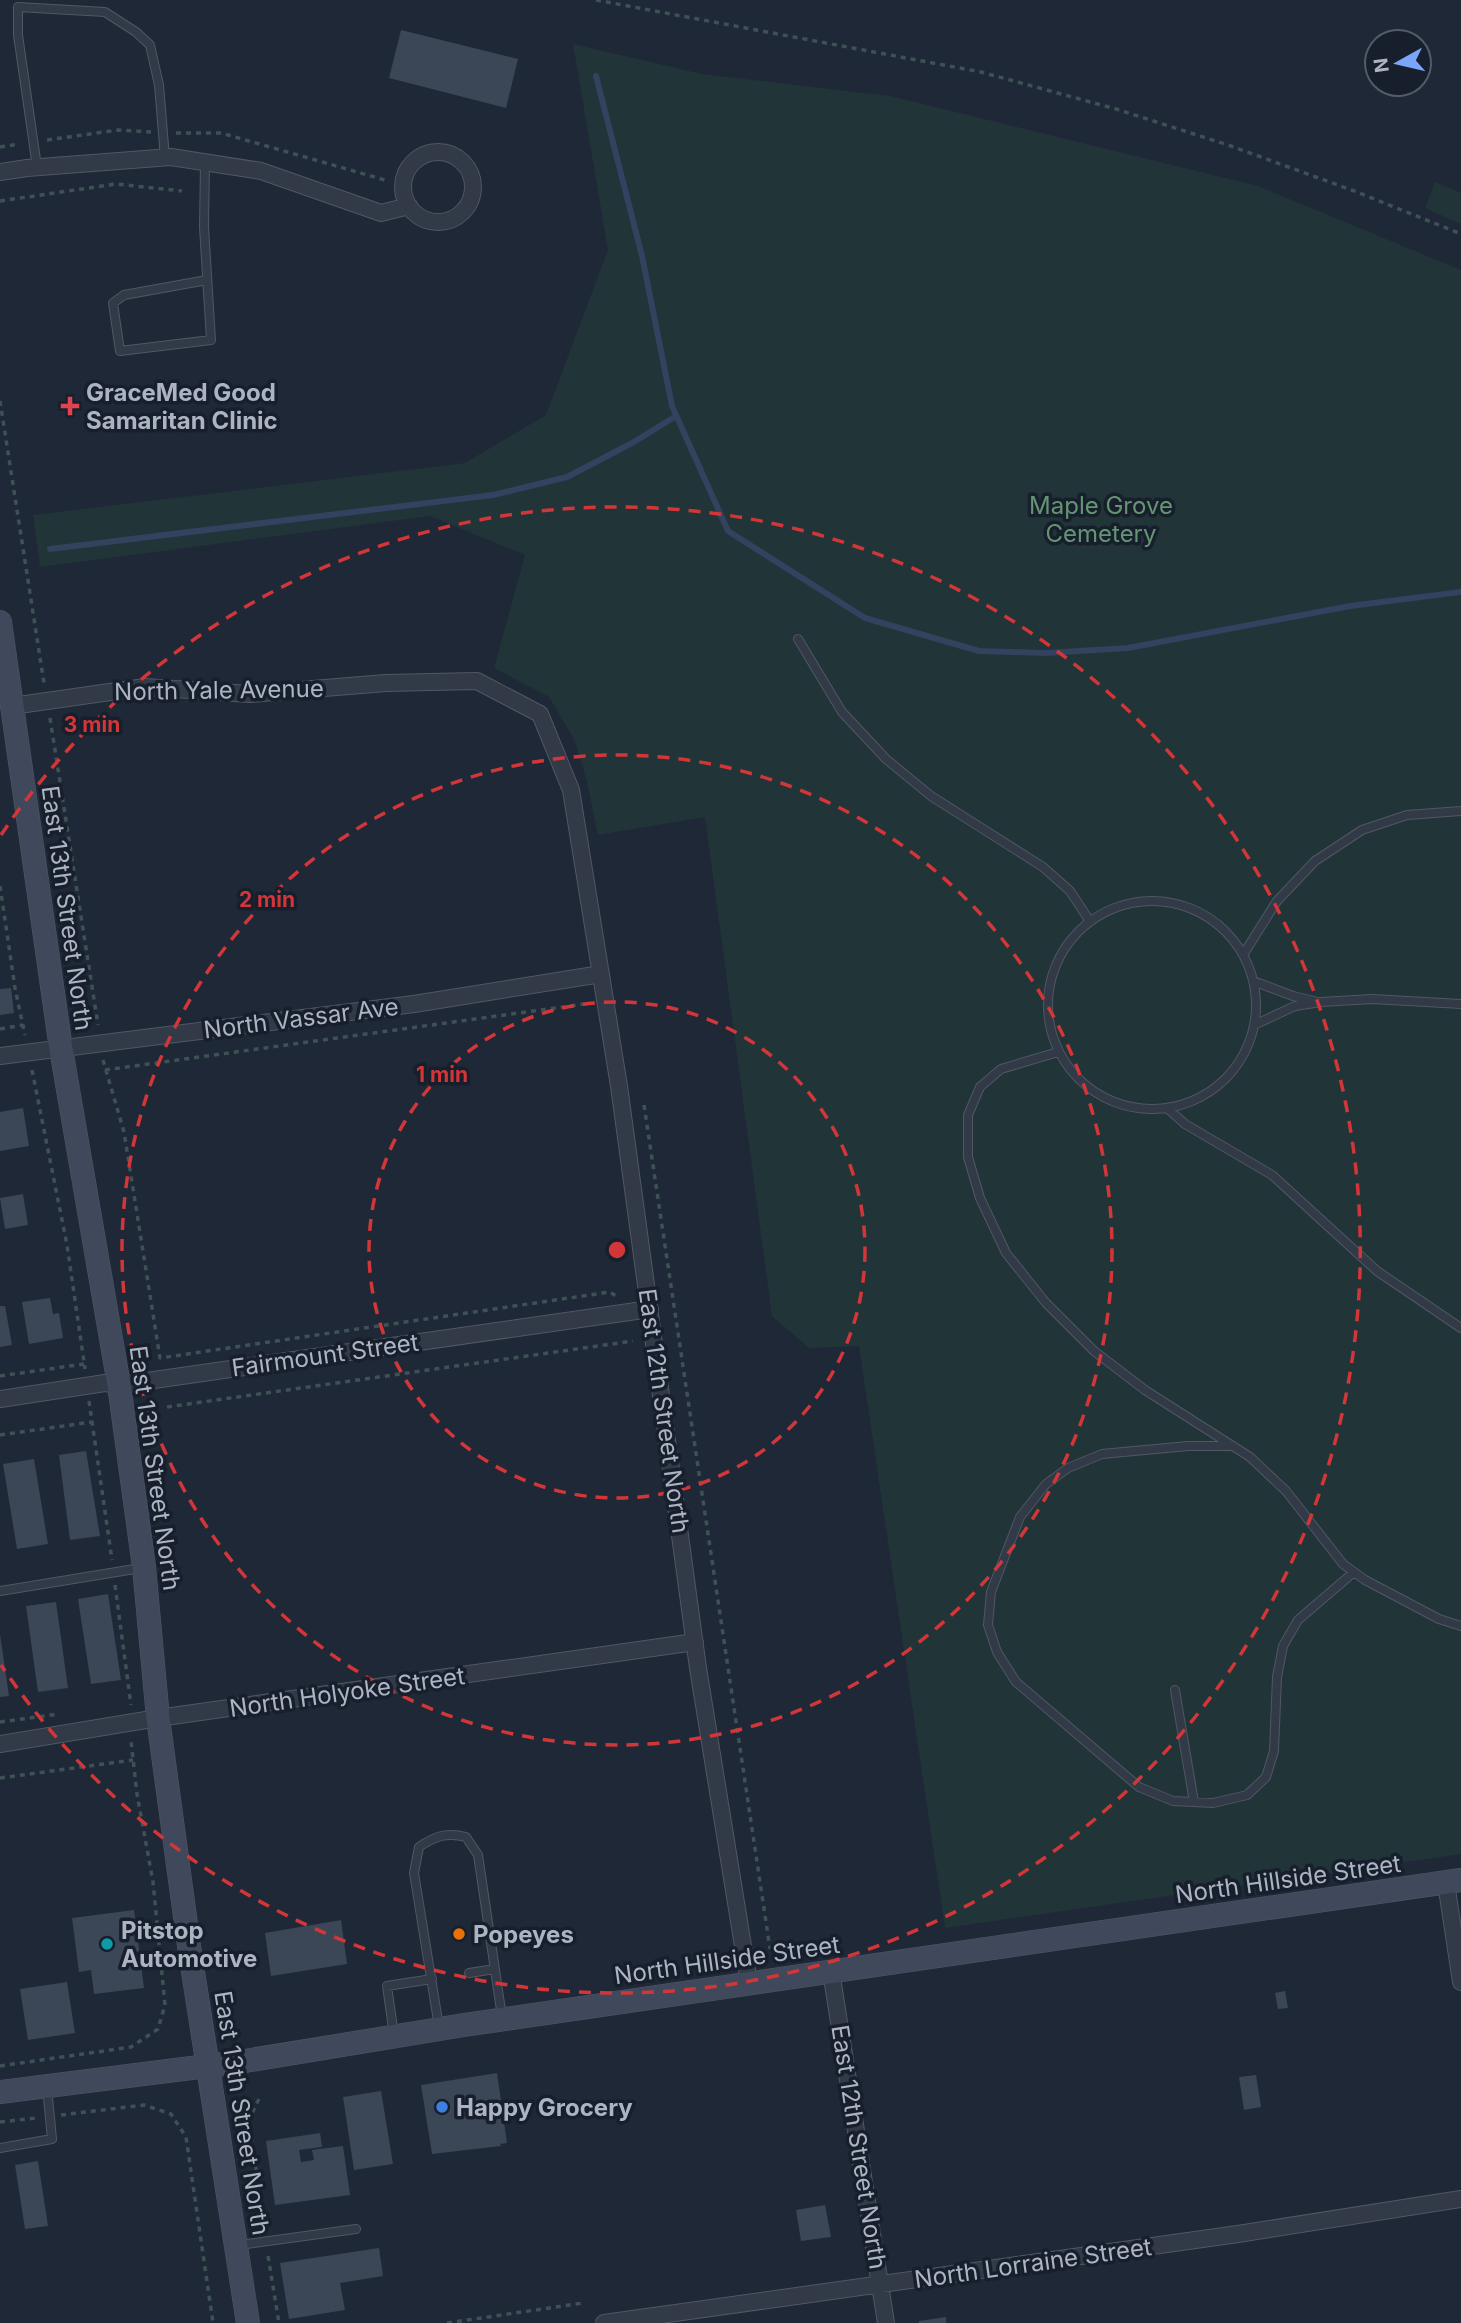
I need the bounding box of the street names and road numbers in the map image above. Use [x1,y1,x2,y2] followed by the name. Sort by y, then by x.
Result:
[114,674,324,706] street label: North Yale Avenue
[35,784,99,1032] street label: East 13th Street North
[202,992,400,1044] street label: North Vassar Ave
[632,1287,696,1535] street label: East 12th Street North
[230,1328,420,1382] street label: Fairmount Street
[123,1344,187,1592] street label: East 13th Street North
[227,1661,467,1723] street label: North Holyoke Street
[1173,1849,1403,1909] street label: North Hillside Street
[612,1930,842,1990] street label: North Hillside Street
[208,1989,276,2237] street label: East 13th Street North
[825,2023,893,2271] street label: East 12th Street North
[913,2232,1154,2294] street label: North Lorraine Street

